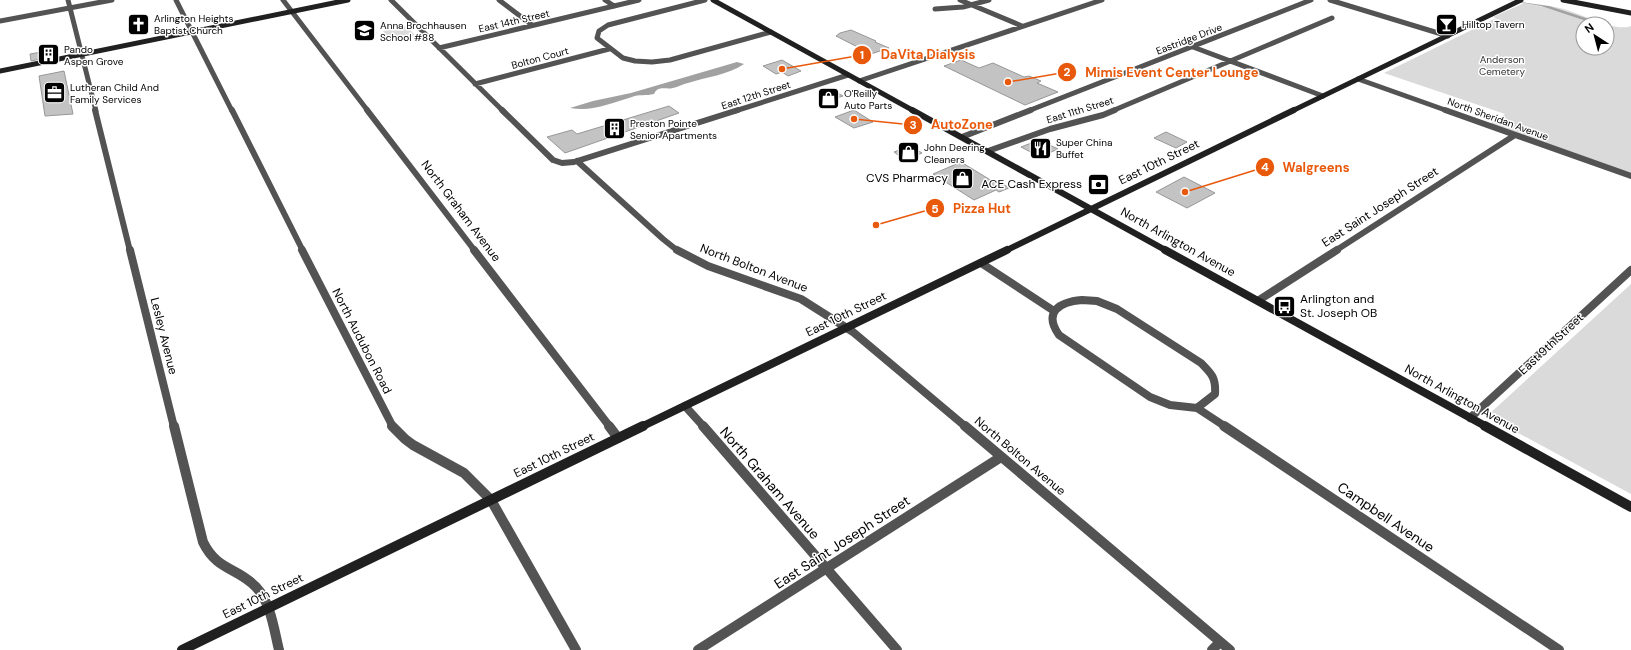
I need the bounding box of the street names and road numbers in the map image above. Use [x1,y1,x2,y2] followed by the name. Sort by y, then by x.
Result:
[477,7,551,35] street label: East 14th Street
[1154,20,1224,58] street label: Eastridge Drive
[510,44,570,72] street label: Bolton Court
[720,78,792,112] street label: East 12th Street
[1045,94,1115,126] street label: East 11th Street
[1446,95,1550,143] street label: North Sheridan Avenue
[1116,135,1202,188] street label: East 10th Street
[418,157,504,265] street label: North Graham Avenue
[1319,163,1442,251] street label: East Saint Joseph Street
[1118,204,1238,280] street label: North Arlington Avenue
[698,240,810,296] street label: North Bolton Avenue
[328,286,396,396] street label: North Audubon Road
[803,287,889,340] street label: East 10th Street
[147,296,181,376] street label: Lesley Avenue
[1515,310,1587,378] street label: East 9th Street
[1402,361,1522,437] street label: North Arlington Avenue
[971,413,1069,499] street label: North Bolton Avenue
[716,423,824,543] street label: North Graham Avenue
[511,428,597,481] street label: East 10th Street
[1334,478,1438,556] street label: Campbell Avenue
[771,491,913,593] street label: East Saint Joseph Street
[220,569,306,622] street label: East 10th Street

